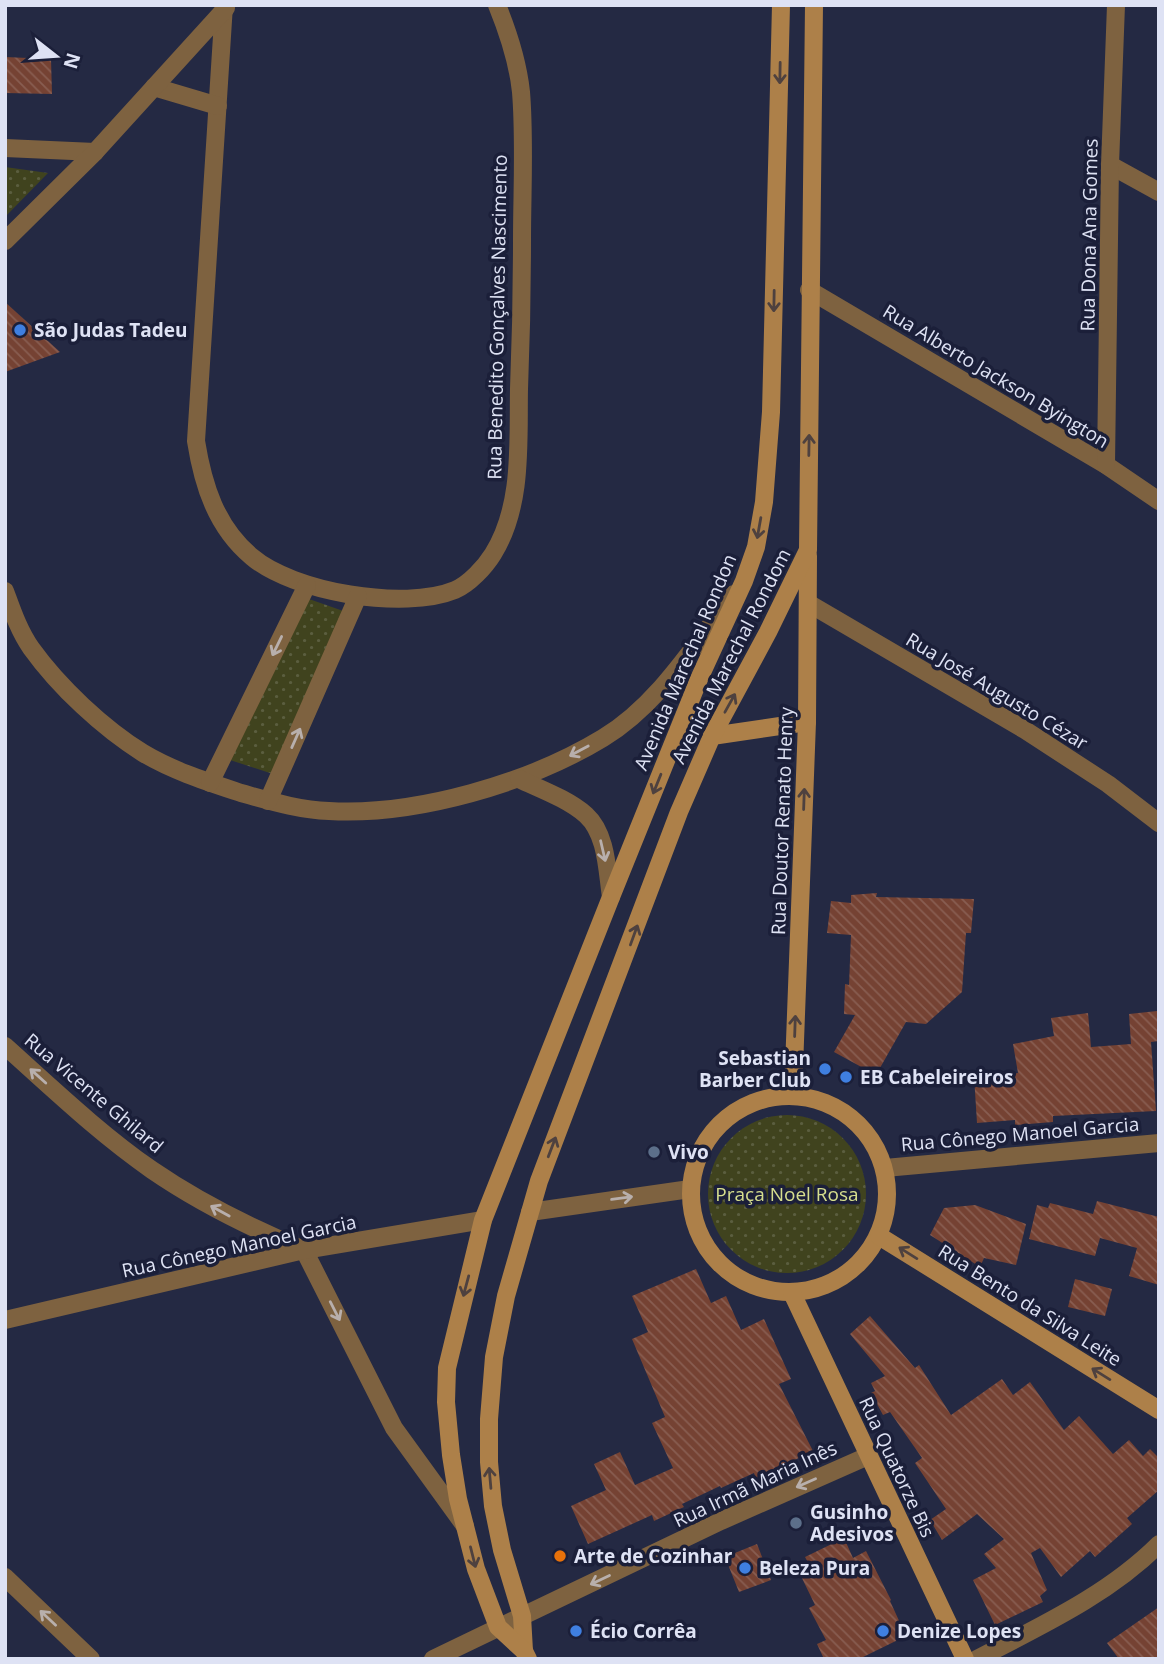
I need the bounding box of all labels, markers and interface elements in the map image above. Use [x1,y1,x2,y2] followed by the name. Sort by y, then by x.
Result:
[21,21,91,91] north arrow
[58,50,87,72] text: N
[773,62,786,85] one-way arrow
[1074,138,1104,332] street label: Rua Dona Ana Gomes
[481,154,513,480] street label: Rua Benedito Gonçalves Nascimento
[767,289,781,312] one-way arrow
[878,298,1114,454] street label: Rua Alberto Jackson Byington
[34,317,188,343] place label: São Judas Tadeu
[12,322,28,338] marker: São Judas Tadeu
[802,433,816,456] one-way arrow
[752,516,765,539] one-way arrow
[665,544,797,768] street label: Avenida Marechal Rondom
[628,550,742,774] street label: Avenida Marechal Rondon
[901,626,1093,756] street label: Rua José Augusto Cézar
[270,635,284,656] one-way arrow
[724,693,738,713] one-way arrow
[765,706,799,935] street label: Rua Doutor Renato Henry
[290,728,303,750] one-way arrow
[570,744,590,758] one-way arrow
[649,772,662,794] one-way arrow
[798,788,811,811] one-way arrow
[597,840,610,862] one-way arrow
[629,925,641,947] one-way arrow
[789,1015,802,1038] one-way arrow
[19,1027,169,1159] street label: Rua Vicente Ghilard
[699,1045,811,1093] place label: Sebastian Barber Club
[817,1061,833,1077] marker: Sebastian Barber Club
[860,1064,1013,1090] place label: EB Cabeleireiros
[30,1067,47,1084] one-way arrow
[838,1069,854,1085] marker: EB Cabeleireiros
[900,1111,1140,1157] street label: Rua Cônego Manoel Garcia
[547,1137,560,1159] one-way arrow
[668,1139,709,1165] place label: Vivo
[646,1144,662,1160] marker: Vivo
[715,1181,859,1207] park label: Praça Noel Rosa
[610,1192,632,1205] one-way arrow
[210,1204,231,1217] one-way arrow
[119,1208,359,1284] street label: Rua Cônego Manoel Garcia
[933,1238,1127,1372] street label: Rua Bento da Silva Leite
[898,1246,918,1260] one-way arrow
[459,1274,472,1297] one-way arrow
[328,1300,342,1321] one-way arrow
[1091,1366,1111,1380] one-way arrow
[853,1392,941,1542] street label: Rua Quatorze Bis
[669,1435,841,1533] street label: Rua Irmã Maria Inês
[484,1467,497,1490] one-way arrow
[796,1478,817,1491] one-way arrow
[810,1499,894,1547] place label: Gusinho Adesivos
[788,1515,804,1531] marker: Gusinho Adesivos
[574,1543,733,1569] place label: Arte de Cozinhar
[467,1546,480,1568] one-way arrow
[552,1548,568,1564] marker: Arte de Cozinhar
[759,1555,870,1581] place label: Beleza Pura
[737,1560,753,1576] marker: Beleza Pura
[590,1573,611,1587] one-way arrow
[39,1610,57,1626] one-way arrow
[590,1618,697,1644] place label: Écio Corrêa
[897,1618,1021,1644] place label: Denize Lopes
[568,1623,584,1639] marker: Écio Corrêa
[875,1623,891,1639] marker: Denize Lopes

